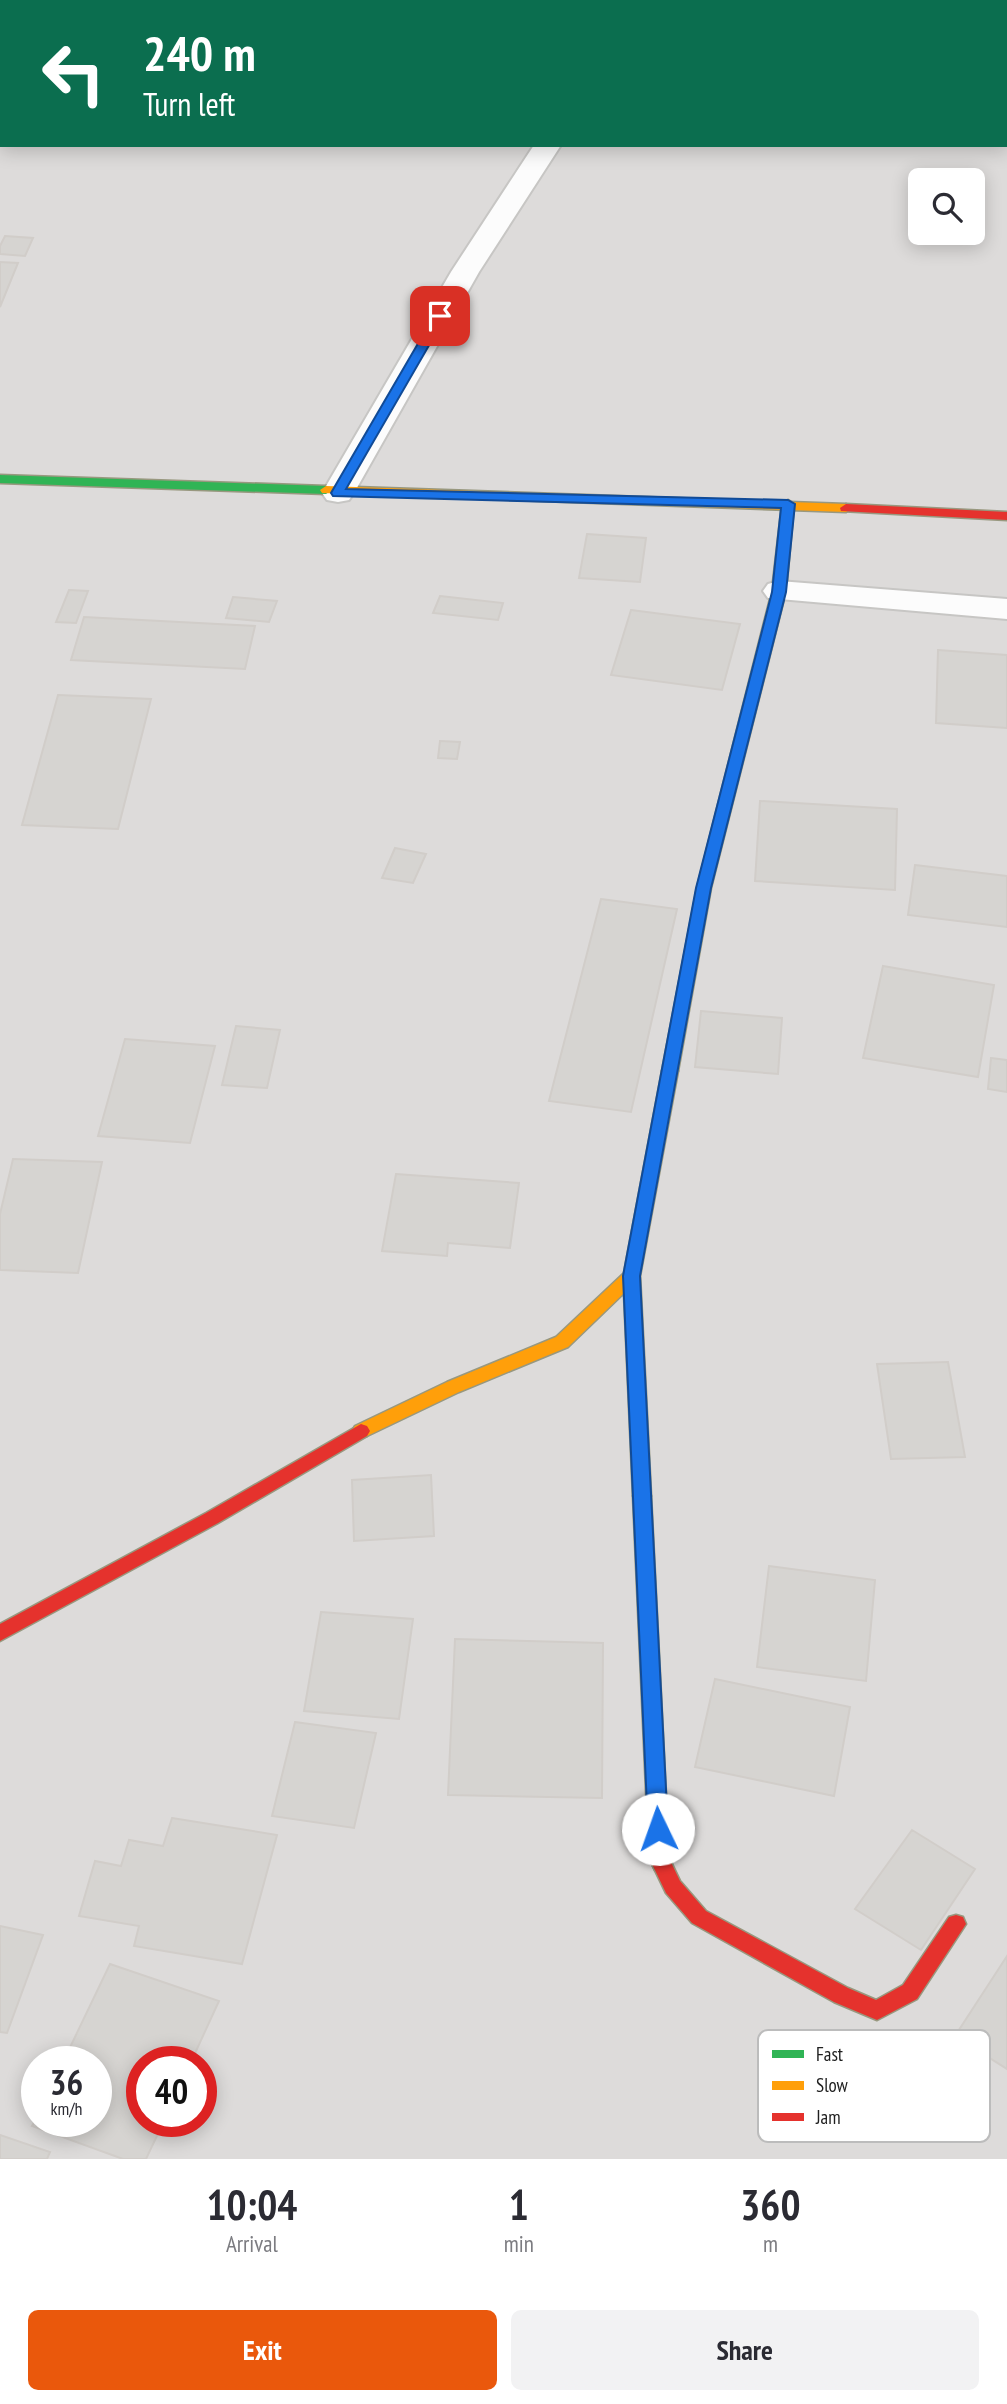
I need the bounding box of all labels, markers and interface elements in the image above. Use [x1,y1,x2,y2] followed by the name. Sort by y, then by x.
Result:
[143,21,256,85] text: 240 m
[28,28,119,119] icon: left
[143,83,235,125] text: Turn left
[908,168,985,245] map controls
[908,168,985,245] button: search
[410,286,470,346] pin
[421,297,459,335] icon: arrive
[621,1792,695,1866] position arrow
[758,2030,990,2142] legend
[816,2042,844,2066] text: Fast
[126,2046,217,2137] speed limit sign: 40
[50,2059,83,2105] text: 36
[816,2073,849,2097] text: Slow
[51,2097,82,2120] text: km/h
[815,2105,841,2129] text: Jam
[206,2177,297,2232] text: 10:04
[509,2177,529,2232] text: 1
[740,2177,801,2232] text: 360
[226,2229,278,2258] text: Arrival
[504,2229,534,2258] text: min
[763,2229,778,2258] text: m
[28,2310,497,2390] button: Exit
[511,2310,979,2390] button: Share

